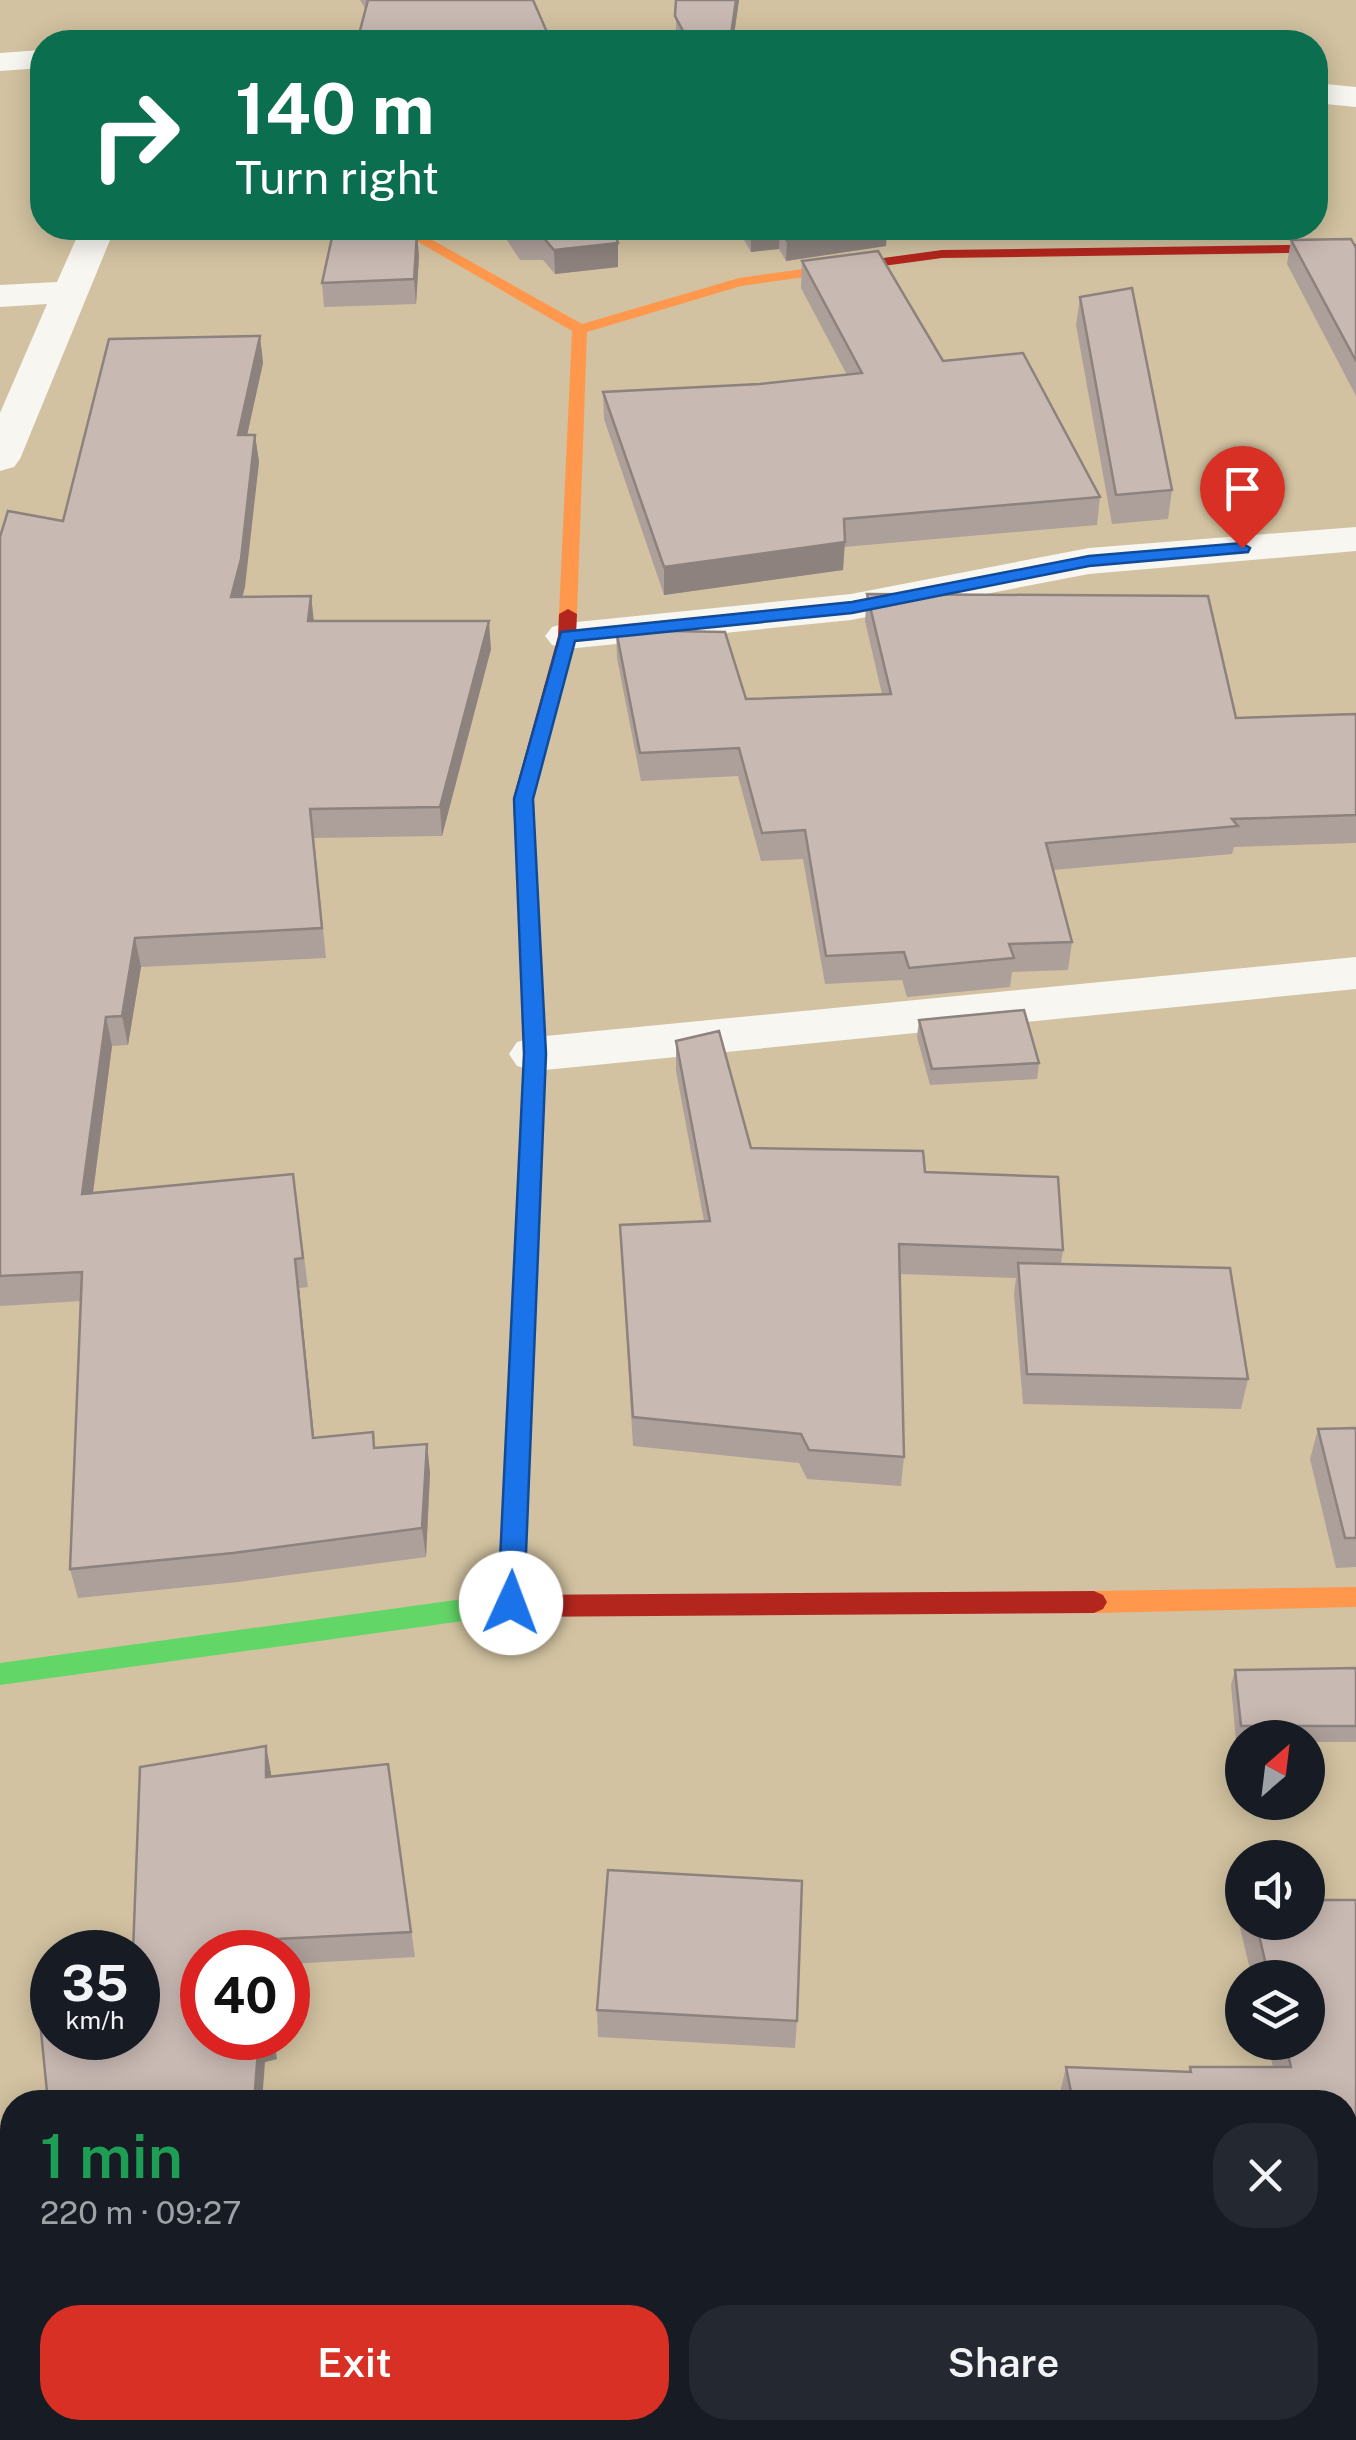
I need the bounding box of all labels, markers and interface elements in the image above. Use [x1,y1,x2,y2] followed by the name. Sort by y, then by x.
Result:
[235,67,434,150] text: 140 m
[70,70,200,200] icon: right
[235,151,439,204] text: Turn right
[1200,446,1285,549] pin
[1215,461,1270,516] icon: arrive
[459,1551,563,1655] position arrow
[1225,1720,1325,1820] north arrow
[1225,1720,1325,2060] map controls
[1225,1840,1325,1940] button: sound
[180,1930,310,2060] speed limit sign: 40
[61,1953,129,2012] text: 35
[1225,1960,1325,2060] button: layers
[66,2005,124,2035] text: km/h
[40,2121,183,2192] text: 1 min
[1213,2123,1318,2228] button: close
[40,2194,241,2231] text: 220 m · 09:27
[40,2305,669,2420] button: Exit
[689,2305,1318,2420] button: Share

